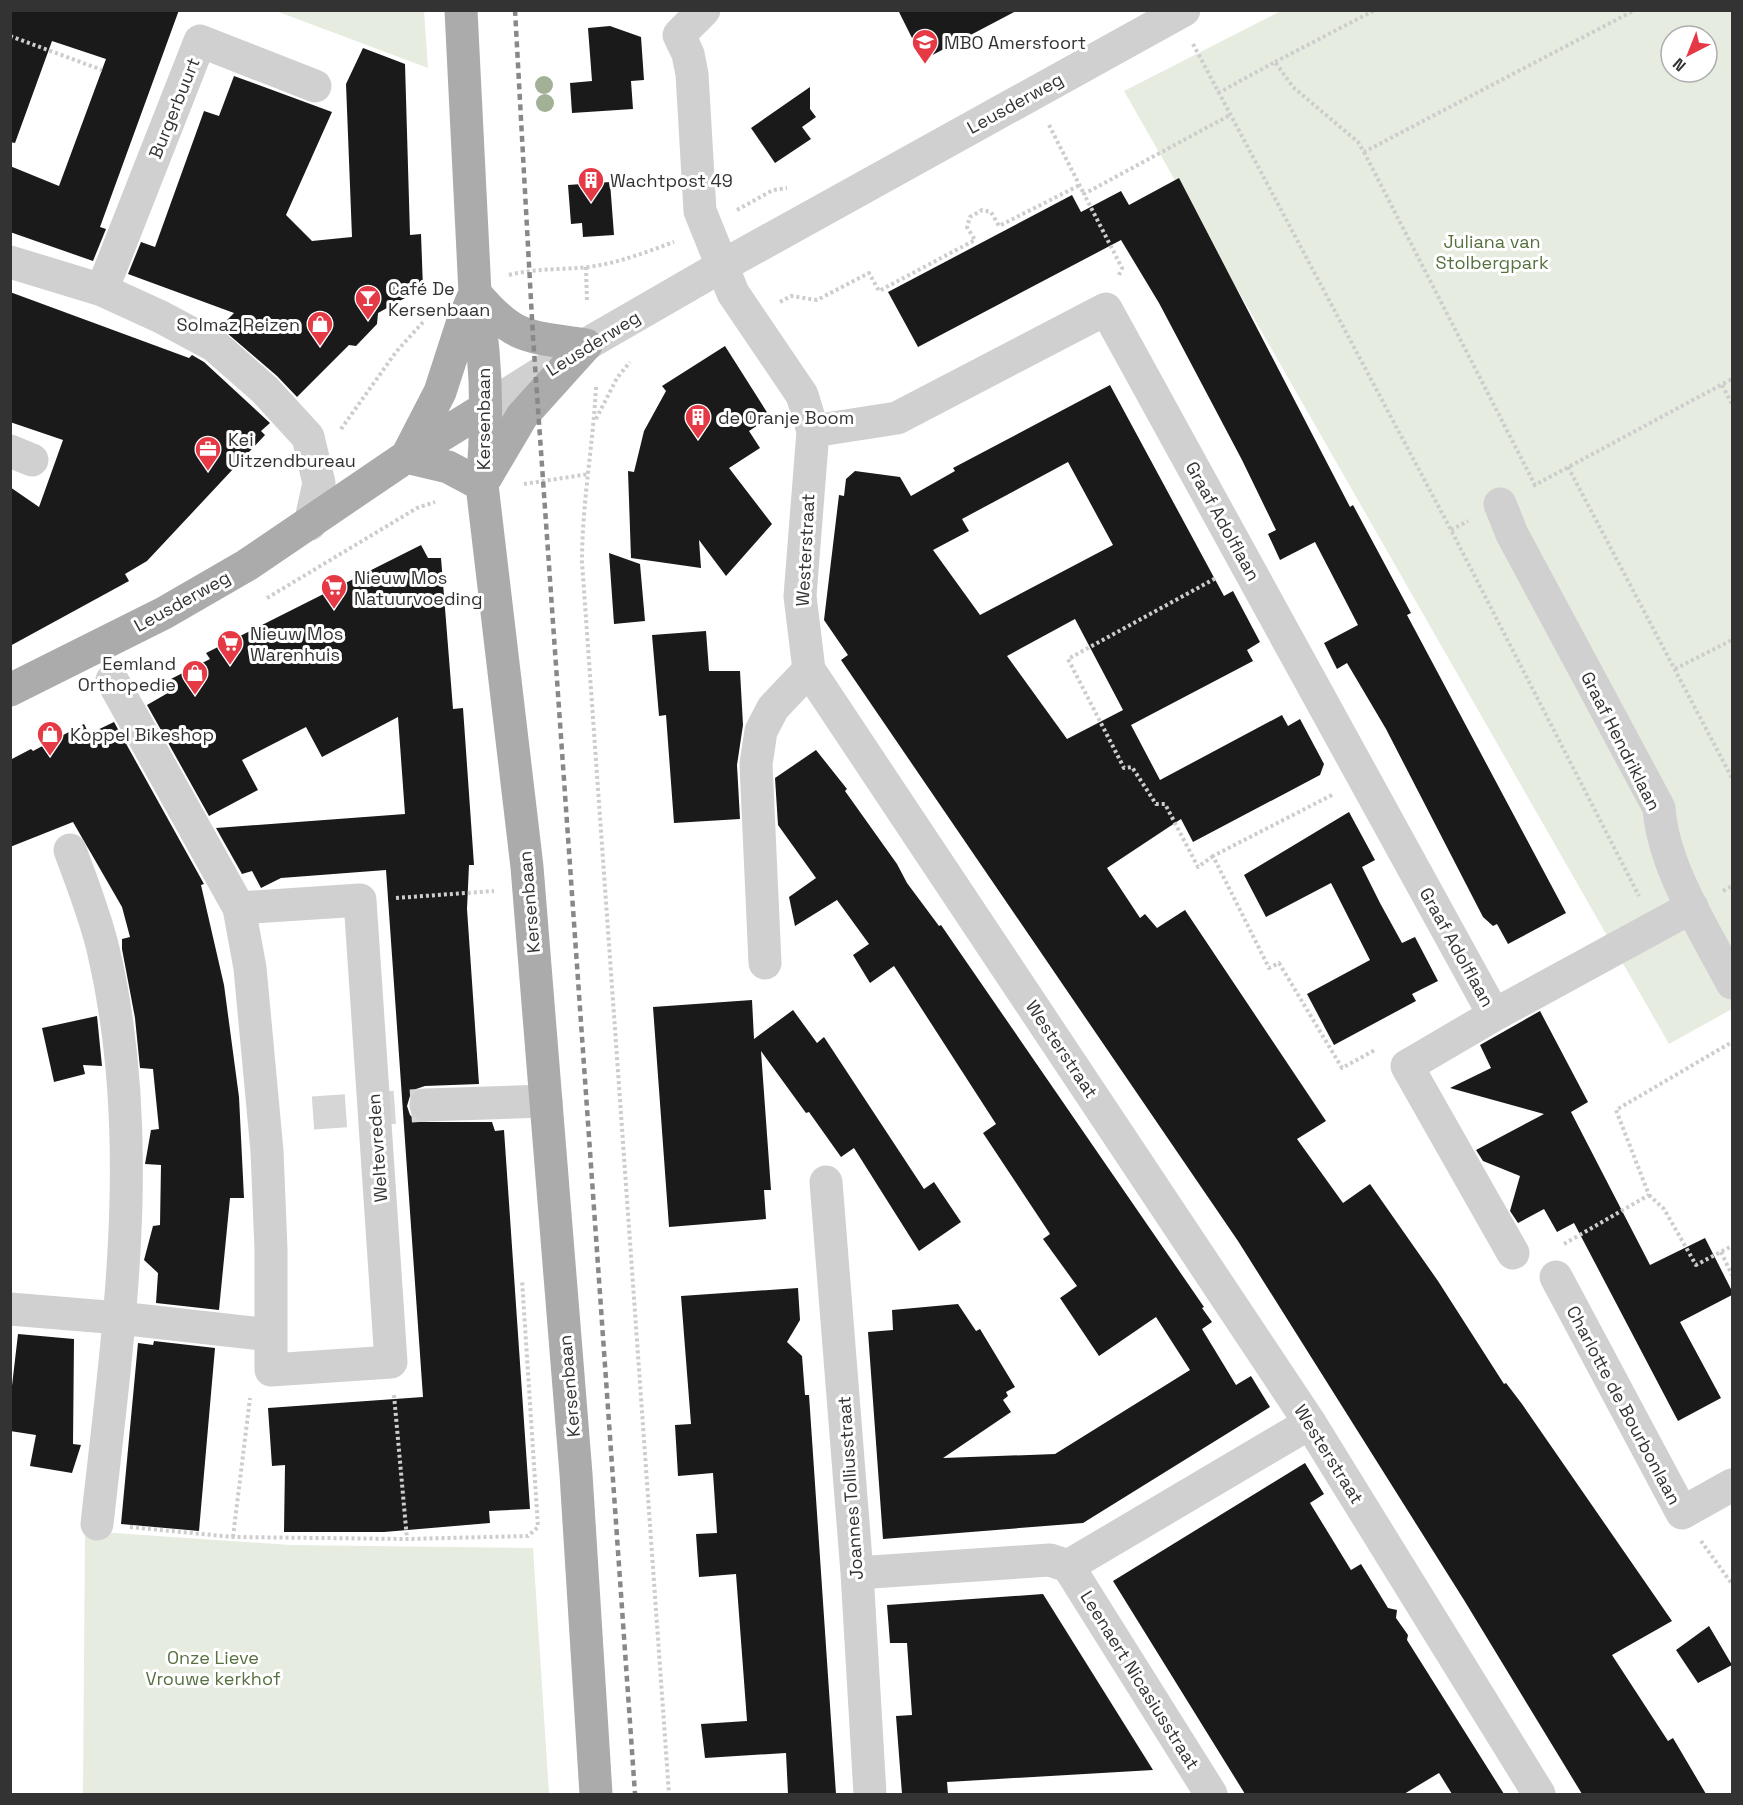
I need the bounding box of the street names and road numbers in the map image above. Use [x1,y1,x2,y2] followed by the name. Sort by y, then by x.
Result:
[143,54,205,162] street label: Burgerbuurt
[963,67,1067,139] street label: Leusderweg
[542,305,644,381] street label: Leusderweg
[472,368,495,470] street label: Kersenbaan
[1181,457,1265,585] street label: Graaf Adolflaan
[791,493,819,607] street label: Westerstraat
[130,565,234,637] street label: Leusderweg
[1576,668,1666,814] street label: Graaf Hendriklaan
[513,850,545,954] street label: Kersenbaan
[1415,883,1499,1011] street label: Graaf Adolflaan
[1021,996,1103,1102] street label: Westerstraat
[362,1093,392,1203] street label: Weltevreden
[1562,1301,1686,1509] street label: Charlotte de Bourbonlaan
[553,1334,585,1438] street label: Kersenbaan
[832,1395,868,1581] street label: Joannes Tolliusstraat
[1289,1400,1369,1508] street label: Westerstraat
[1075,1586,1205,1774] street label: Leenaert Nicasiusstraat

